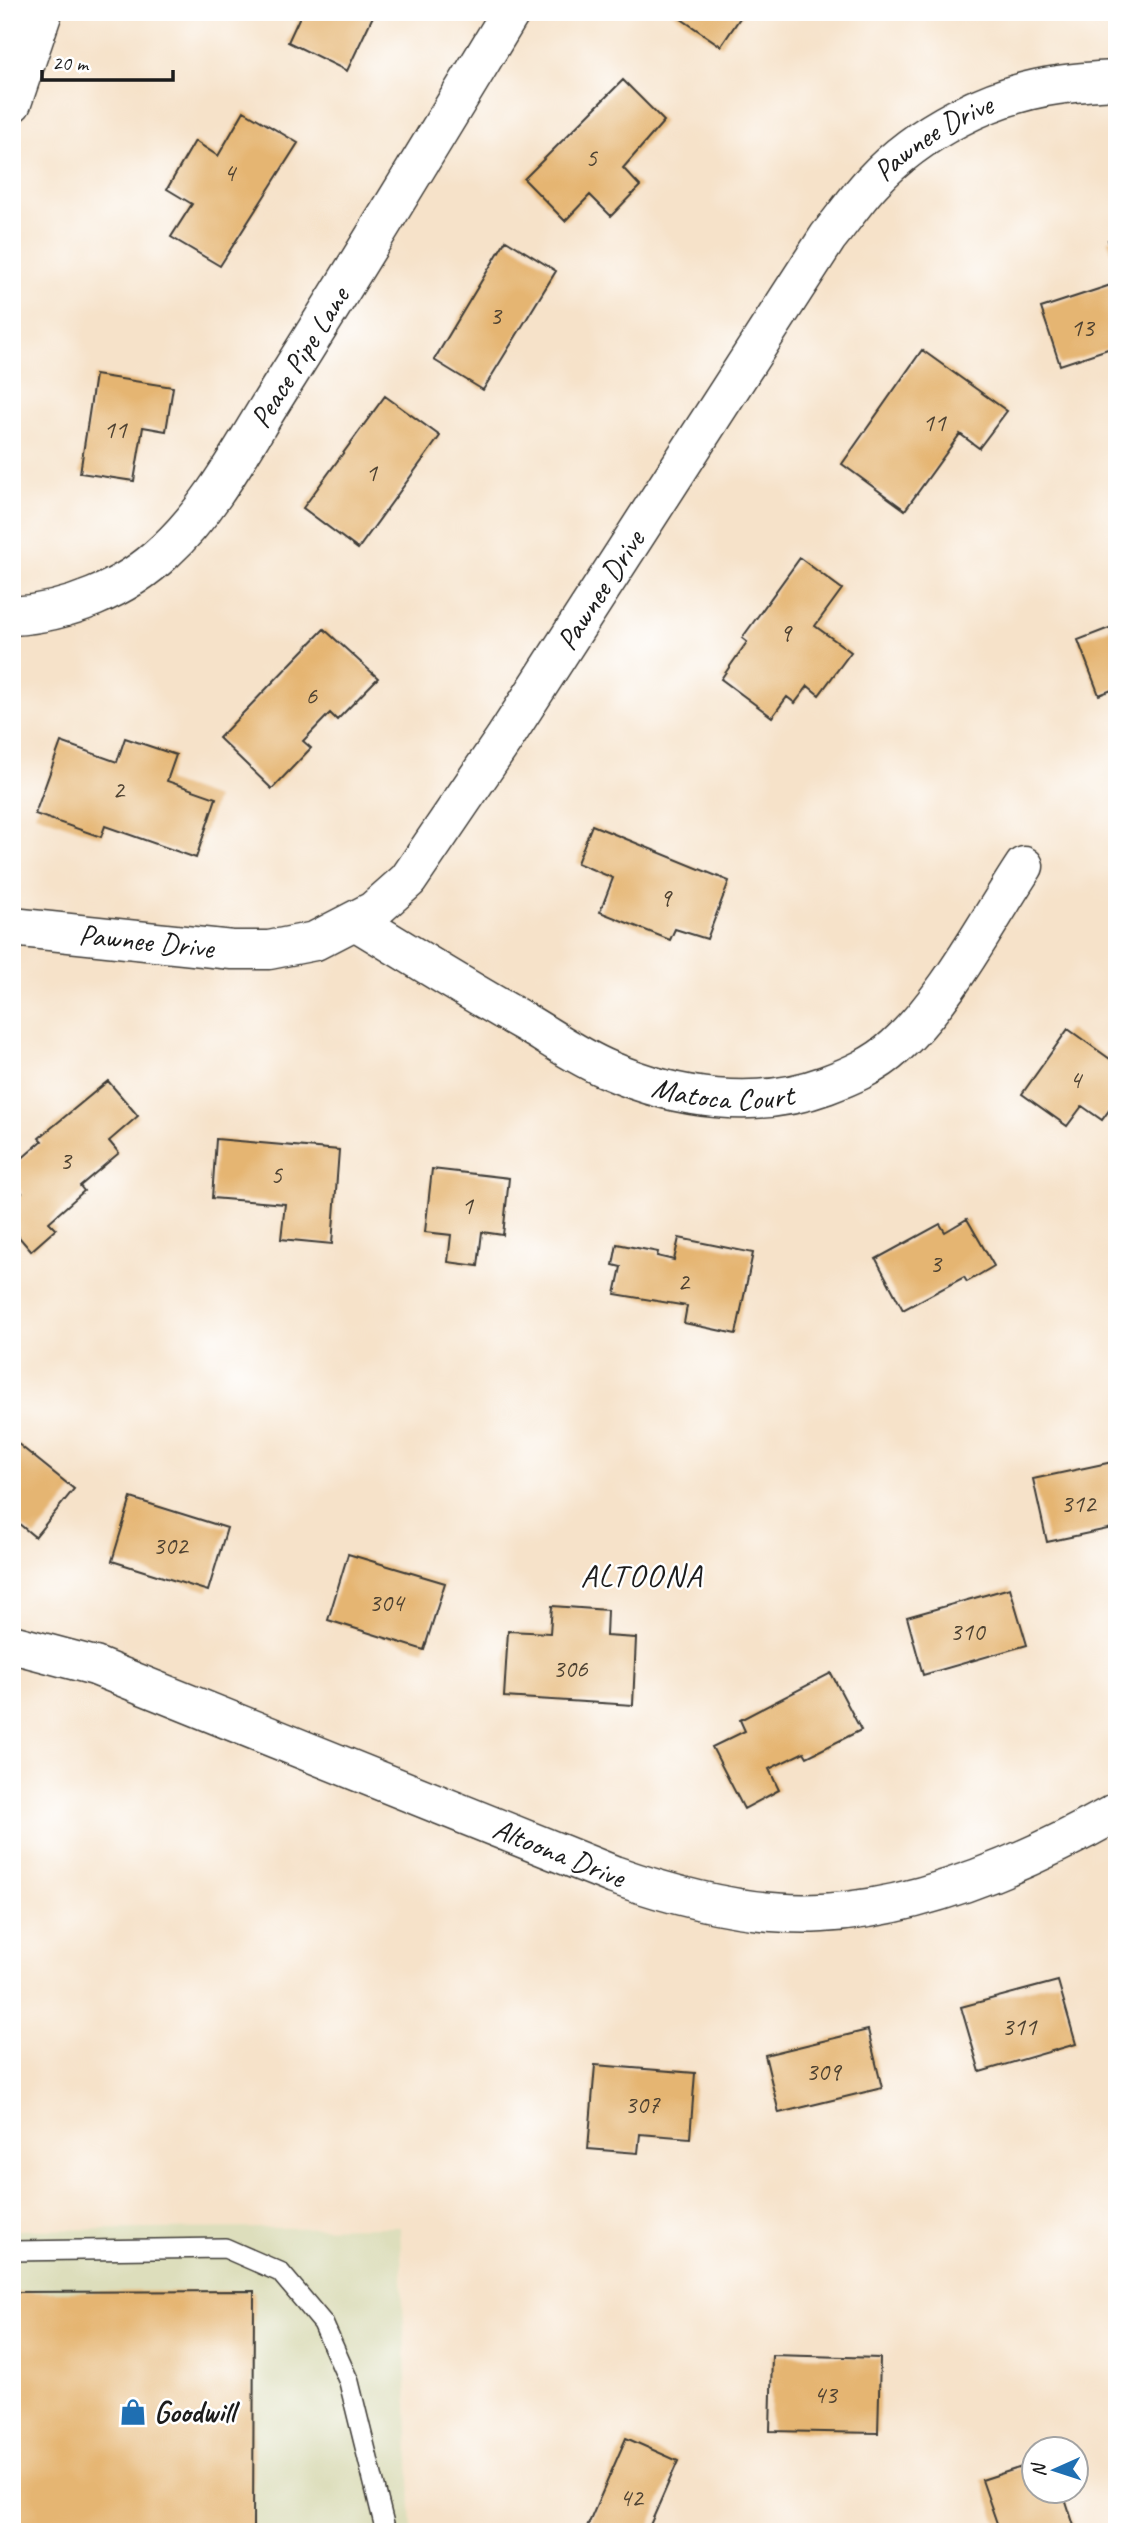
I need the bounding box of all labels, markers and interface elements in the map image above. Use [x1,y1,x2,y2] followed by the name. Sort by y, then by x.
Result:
[42,38,173,82] scale bar
[52,50,90,76] text: 20 m
[865,84,1000,189] street label: Pawnee Drive
[585,141,598,174] house number: 5
[223,156,237,189] house number: 4
[241,278,359,435] street label: Peace Pipe Lane
[489,299,503,332] house number: 3
[1070,311,1096,344] house number: 13
[922,406,947,439] house number: 11
[103,413,128,446] house number: 11
[365,456,378,489] house number: 1
[548,521,654,657] street label: Pawnee Drive
[779,616,793,649] house number: 9
[305,679,318,712] house number: 6
[112,773,126,806] house number: 2
[659,881,673,914] house number: 9
[77,915,218,967] street label: Pawnee Drive
[1069,1063,1083,1096] house number: 4
[648,1068,800,1118] street label: Matoca Court
[59,1144,73,1177] house number: 3
[270,1158,283,1191] house number: 5
[461,1189,474,1222] house number: 1
[929,1247,943,1280] house number: 3
[677,1265,691,1298] house number: 2
[1060,1487,1098,1520] house number: 312
[152,1529,190,1562] house number: 302
[581,1555,703,1596] district label: ALTOONA
[368,1586,406,1619] house number: 304
[949,1615,987,1648] house number: 310
[552,1652,589,1685] house number: 306
[488,1809,632,1897] street label: Altoona Drive
[1001,2010,1038,2043] house number: 311
[805,2055,843,2088] house number: 309
[624,2088,661,2121] house number: 307
[813,2378,839,2411] house number: 43
[154,2393,240,2431] place label: Goodwill
[118,2397,148,2427] shop icon: Goodwill
[1020,2436,1090,2506] north arrow
[1027,2461,1051,2477] text: N
[619,2481,645,2514] house number: 42

